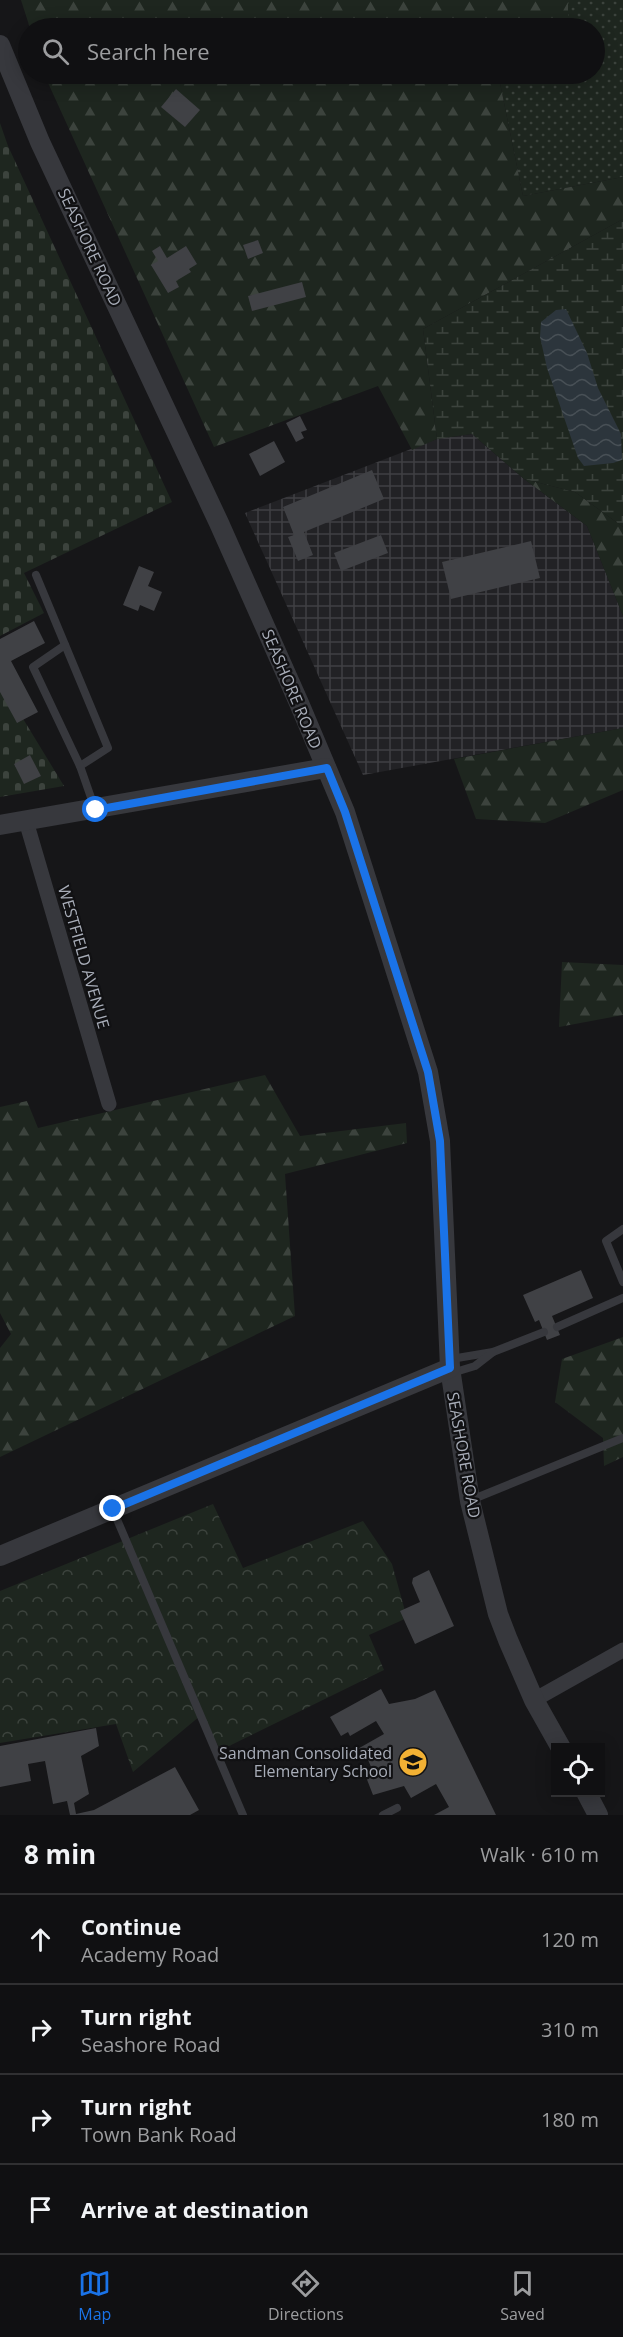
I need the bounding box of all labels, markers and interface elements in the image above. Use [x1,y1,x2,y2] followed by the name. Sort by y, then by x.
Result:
[18,18,605,84] search box
[39,35,72,68] icon: search
[87,36,210,66] text: Search here
[53,184,127,310] street label: SEASHORE ROAD
[257,626,327,752] street label: SEASHORE ROAD
[82,796,108,822] route start
[53,883,115,1031] street label: WESTFIELD AVENUE
[442,1390,486,1520] street label: SEASHORE ROAD
[99,1495,125,1521] route end
[219,1742,392,1782] place label: Sandman Consolidated Elementary School
[551,1743,605,1797] map controls
[551,1743,605,1797] button: locate
[397,1746,429,1778] school or university icon: Sandman Consolidated Elementary School
[24,1836,96,1872] text: 8 min
[480,1841,599,1868] text: Walk · 610 m
[81,1911,181,1941] text: Continue
[24,1923,57,1956] icon: ahead
[541,1926,599,1953] text: 120 m
[81,1941,219,1968] text: Academy Road
[81,2001,192,2031] text: Turn right
[24,2013,57,2046] icon: right
[541,2016,599,2043] text: 310 m
[81,2031,220,2058] text: Seashore Road
[81,2091,192,2121] text: Turn right
[24,2103,57,2136] icon: right
[541,2106,599,2133] text: 180 m
[81,2121,237,2148] text: Town Bank Road
[24,2193,57,2226] icon: arrive
[81,2194,309,2224] text: Arrive at destination
[78,2267,111,2325] tab: Map
[268,2267,344,2325] tab: Directions
[500,2267,545,2325] tab: Saved

